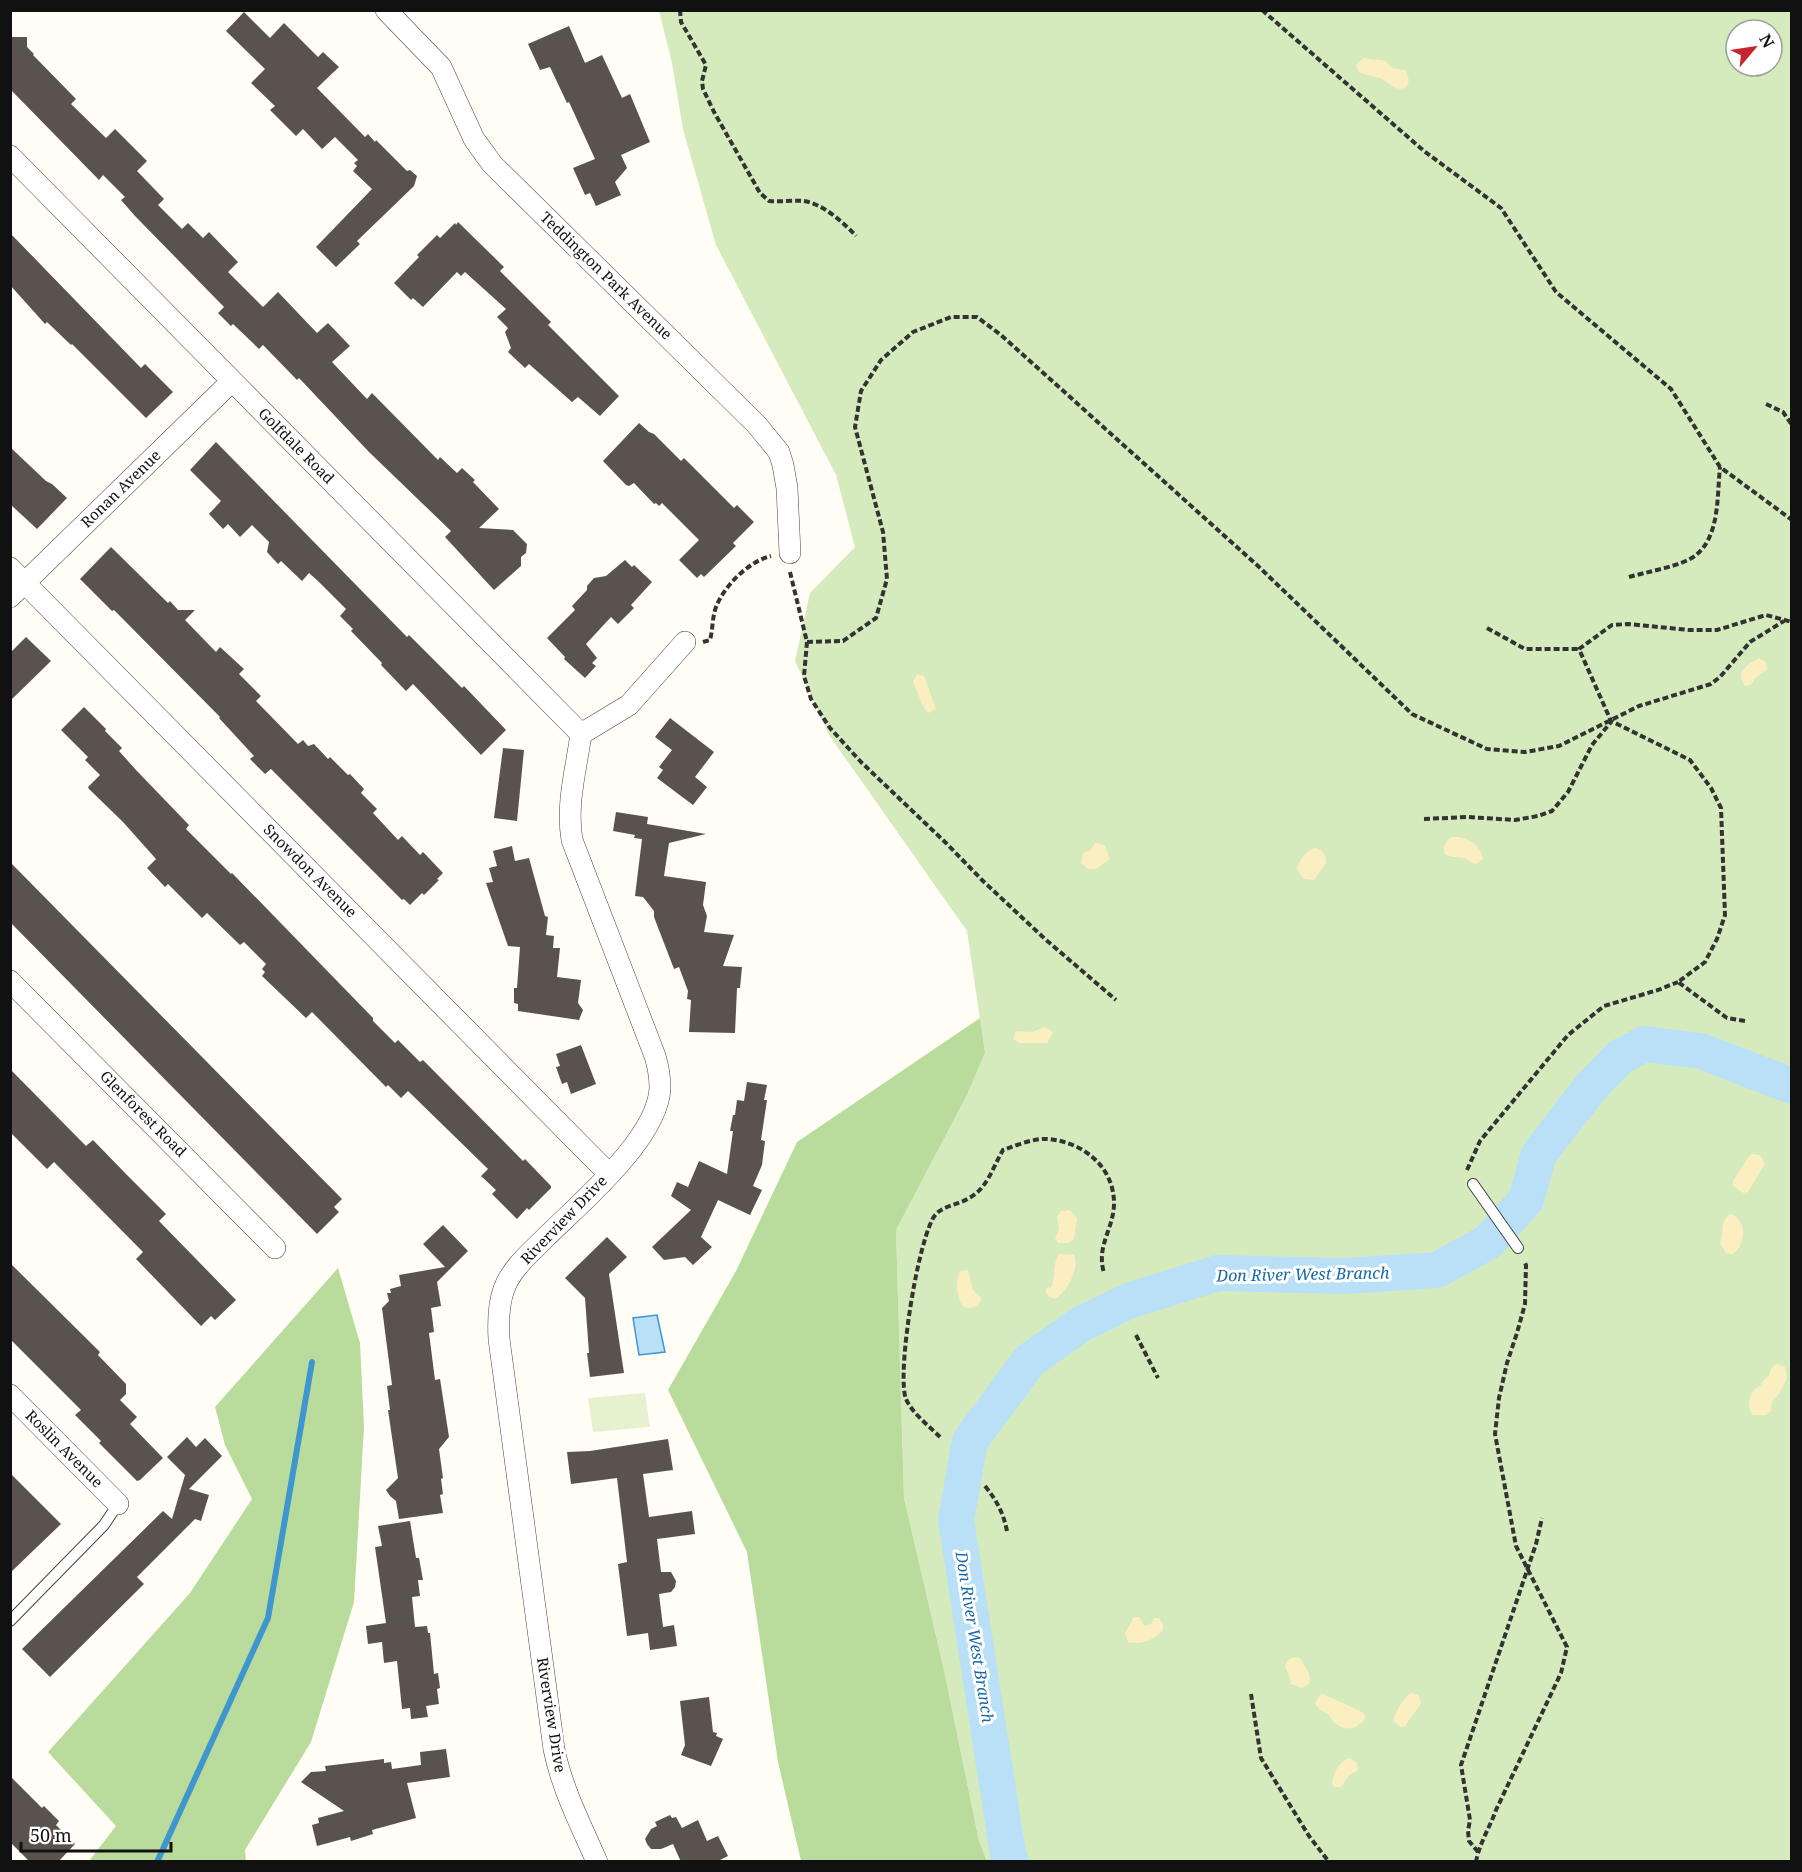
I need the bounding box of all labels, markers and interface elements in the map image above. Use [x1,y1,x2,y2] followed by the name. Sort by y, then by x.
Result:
[1724,18,1784,78] north arrow
[1754,30,1780,52] text: N
[537,207,677,344] street label: Teddington Park Avenue
[254,403,339,488] street label: Golfdale Road
[76,445,165,532] street label: Ronan Avenue
[260,819,362,921] street label: Snowdon Avenue
[96,1066,191,1161] street label: Glenforest Road
[516,1171,611,1268] street label: Riverview Drive
[1215,1261,1390,1287] water label: Don River West Branch
[22,1405,108,1491] street label: Roslin Avenue
[950,1549,999,1725] water label: Don River West Branch
[533,1656,571,1774] street label: Riverview Drive
[21,1815,171,1853] scale bar
[30,1823,72,1847] text: 50 m

